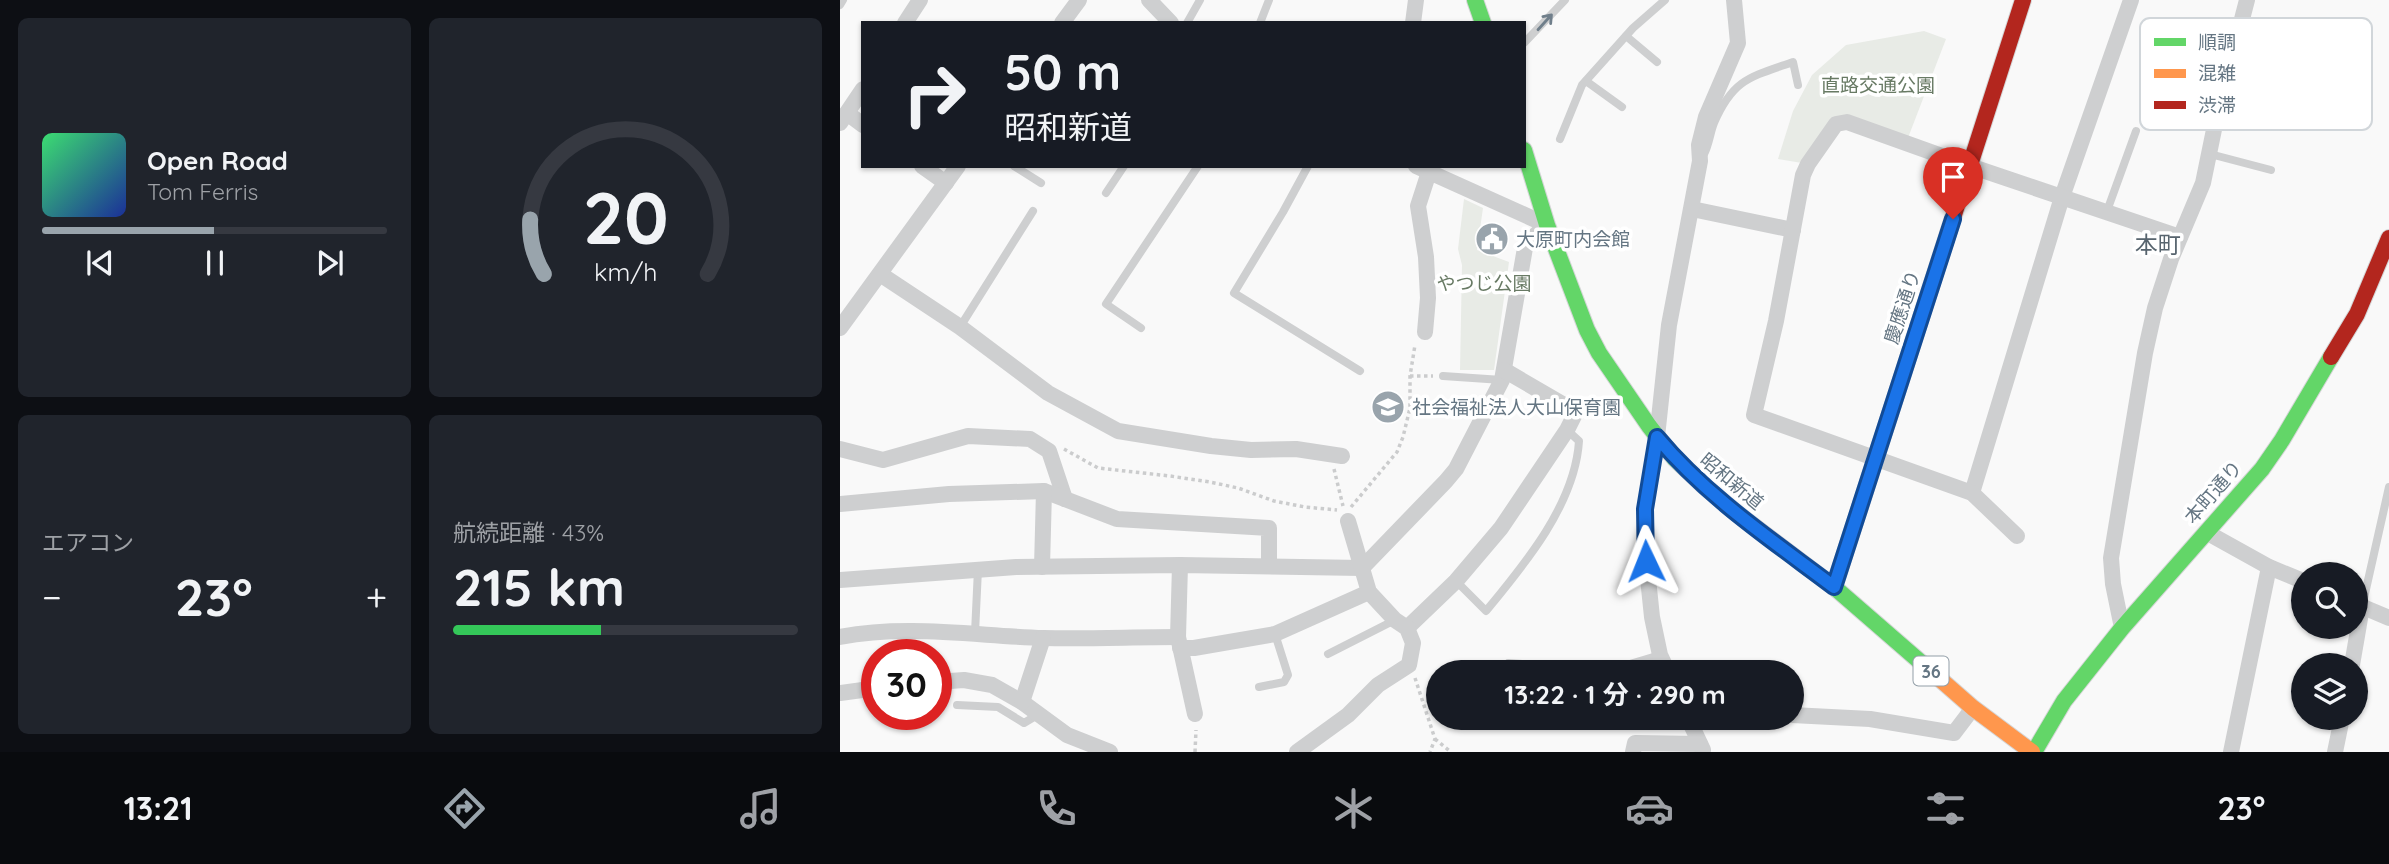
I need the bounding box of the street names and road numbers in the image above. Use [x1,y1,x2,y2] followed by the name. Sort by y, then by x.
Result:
[1879,267,1925,347] street label: 慶應通り
[1695,447,1769,515] street label: 昭和新道
[2179,455,2247,529] street label: 本町通り
[1914,656,1948,686] road number: 36

